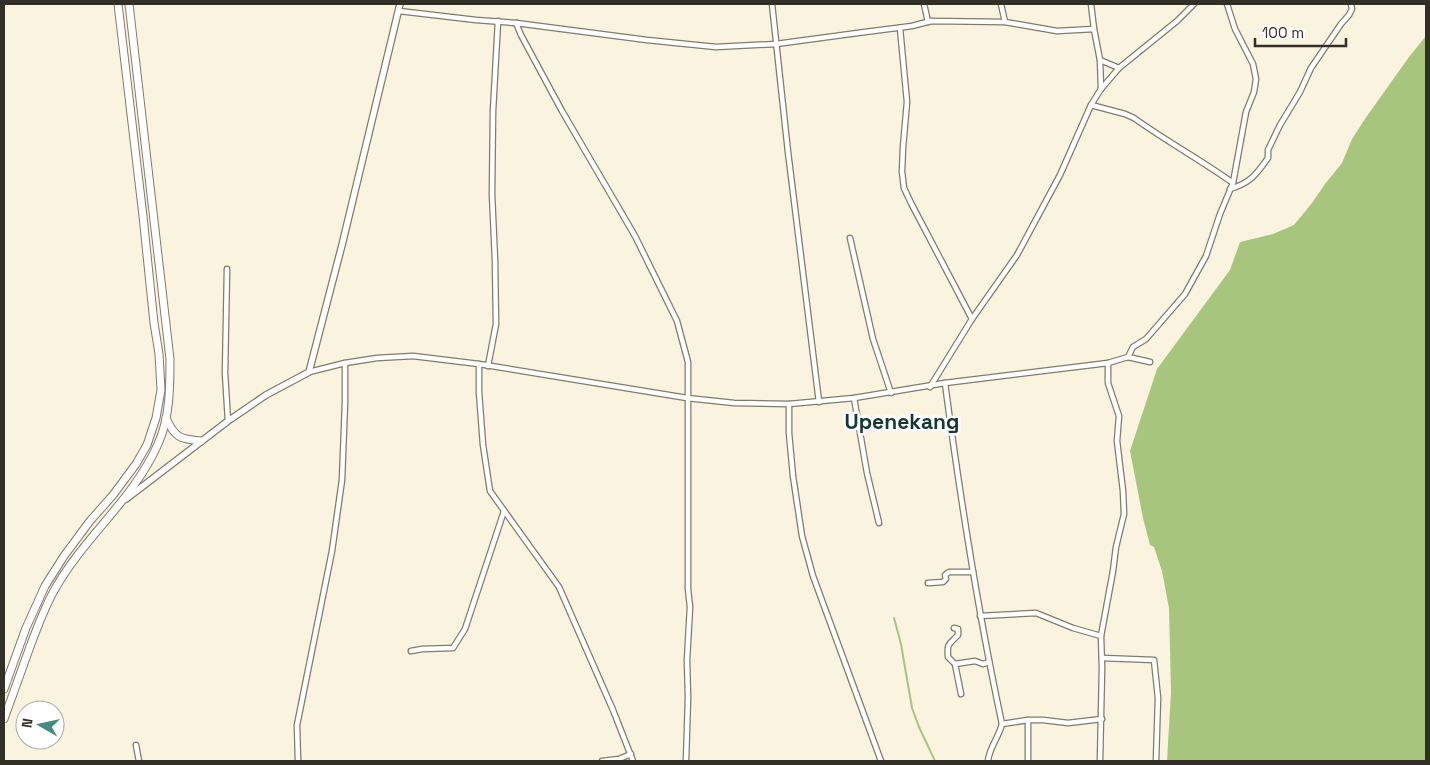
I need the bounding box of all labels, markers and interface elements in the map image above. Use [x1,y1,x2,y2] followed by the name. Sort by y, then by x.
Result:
[1255,15,1346,47] scale bar
[1262,23,1304,42] text: 100 m
[845,408,959,435] district label: Upenekang
[15,700,65,750] north arrow
[18,717,37,729] text: N

